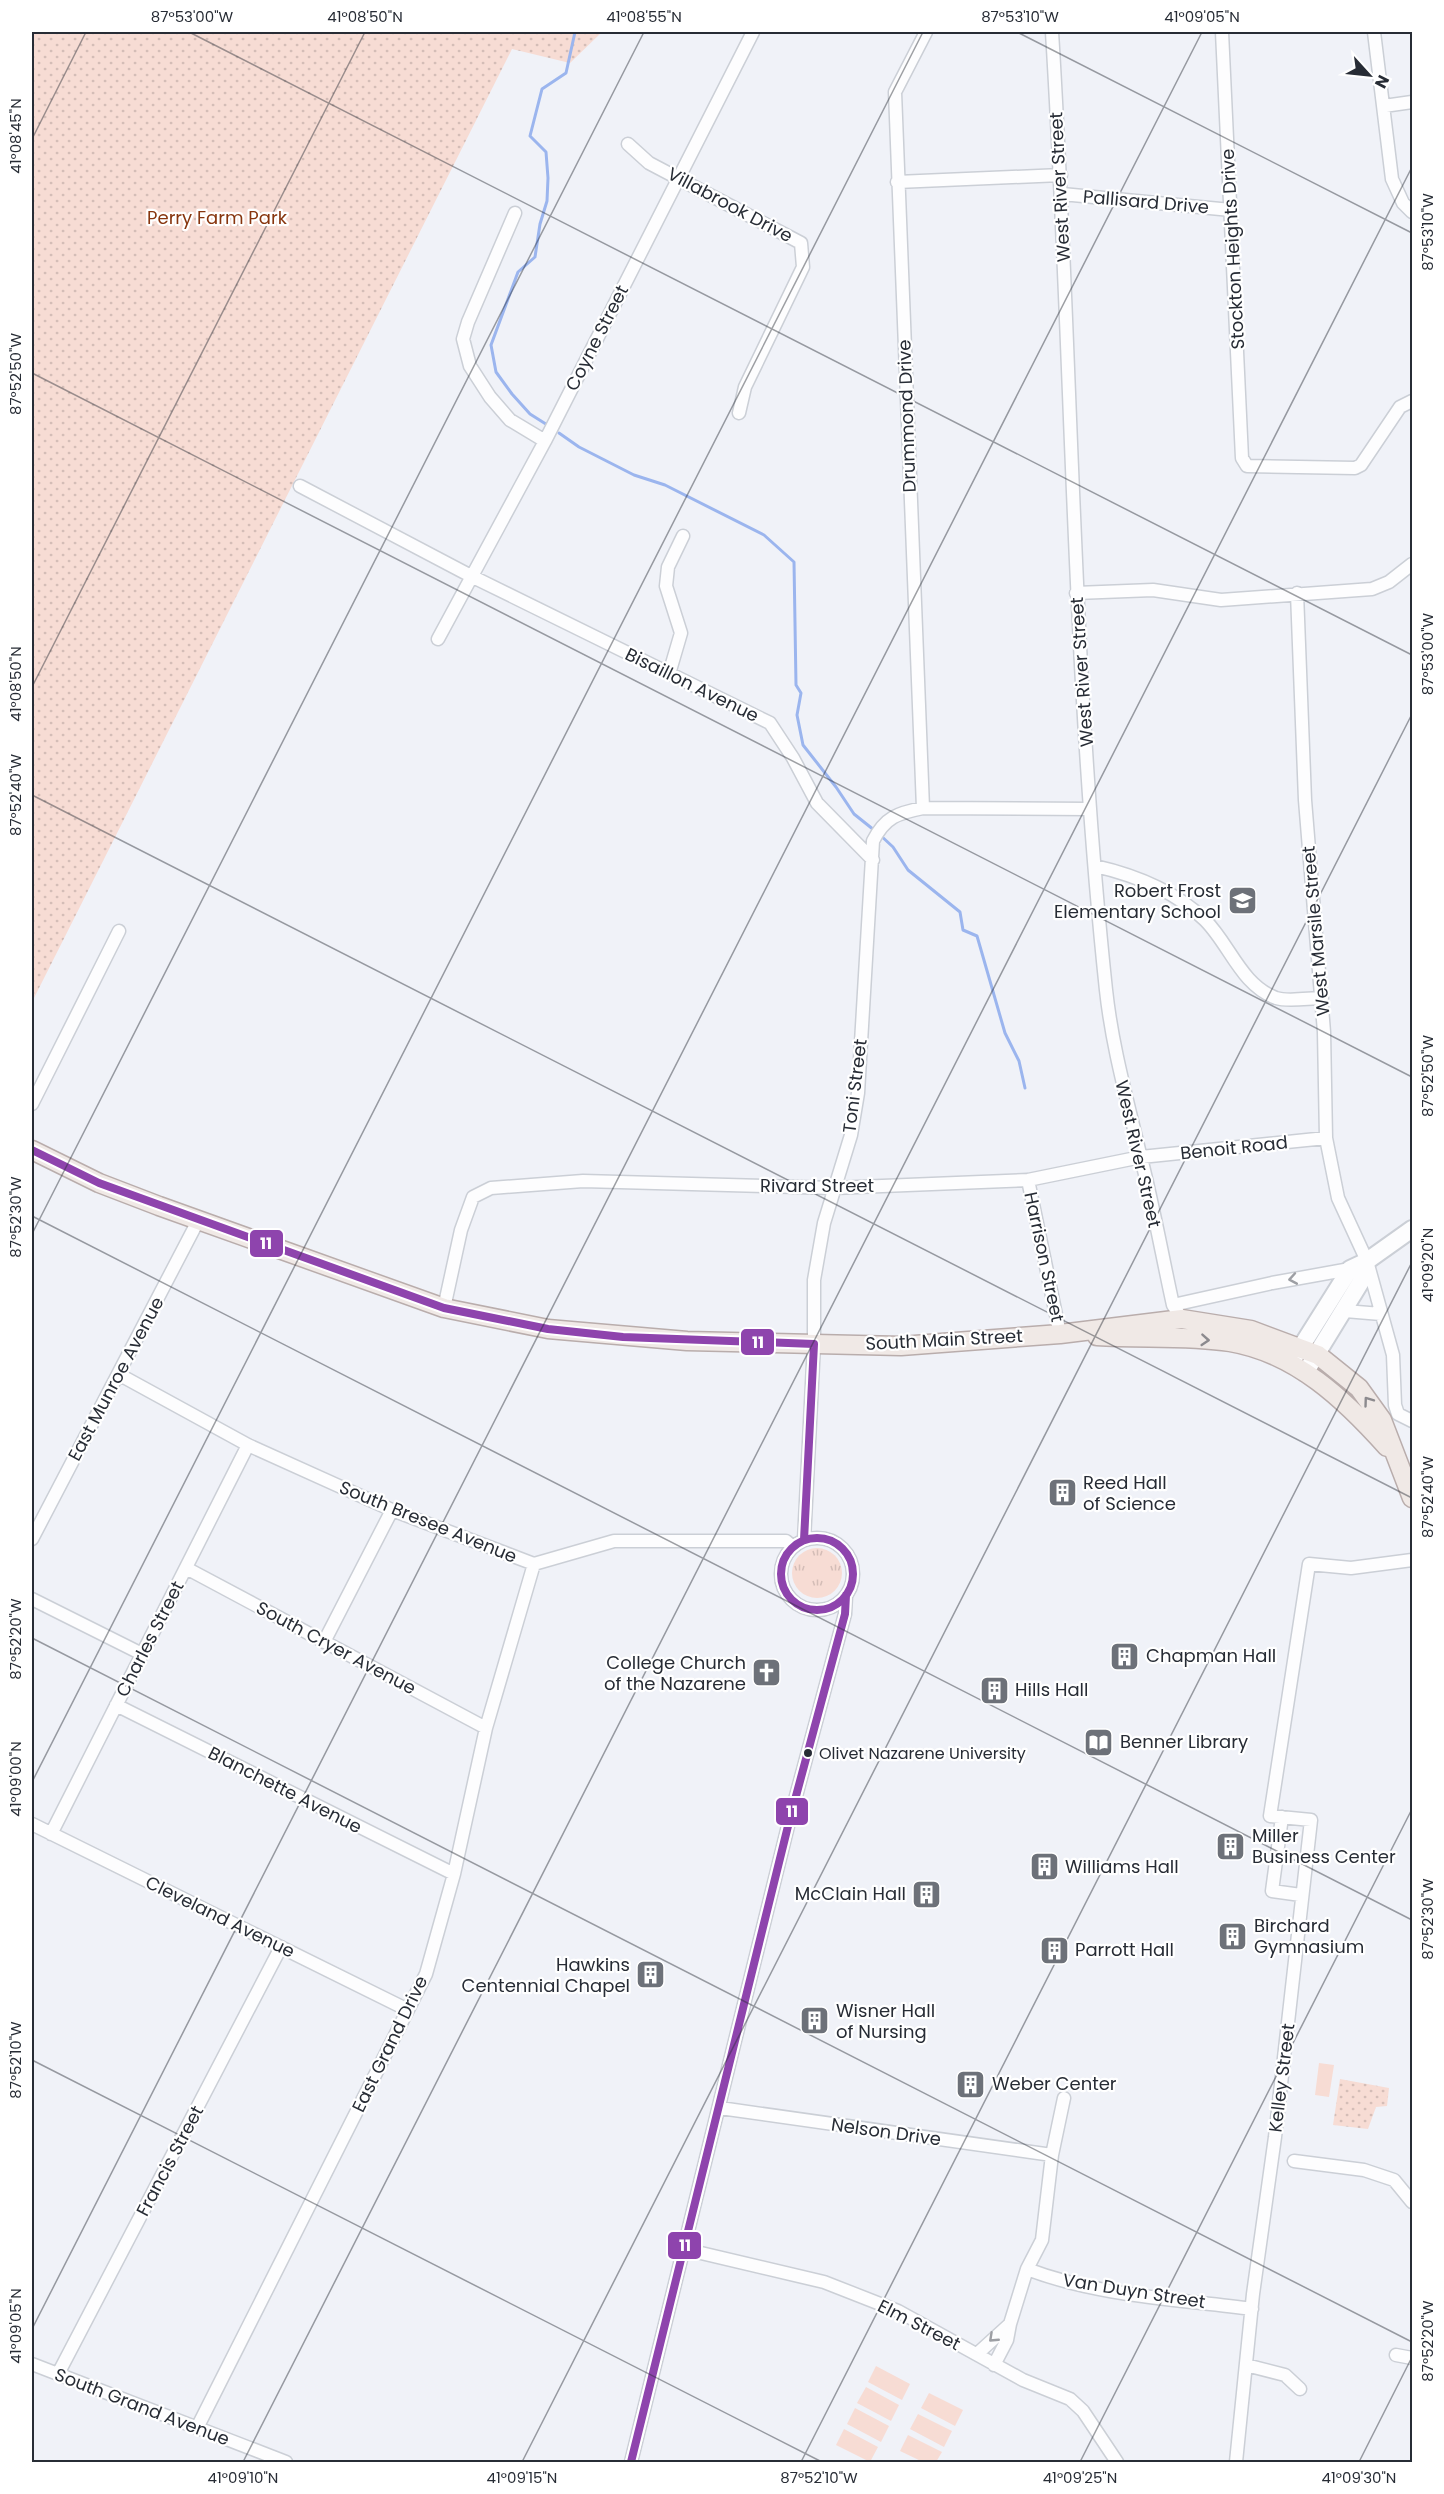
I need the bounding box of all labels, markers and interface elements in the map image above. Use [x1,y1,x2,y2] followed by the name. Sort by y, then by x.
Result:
[151,6,234,27] text: 87°53'00"W
[327,6,403,27] text: 41°08'50"N
[606,6,682,27] text: 41°08'55"N
[981,6,1059,27] text: 87°53'10"W
[1164,6,1240,27] text: 41°09'05"N
[1339,45,1399,105] north arrow
[1369,71,1395,92] text: N
[5,98,26,174] text: 41°08'45"N
[1043,111,1076,263] street label: West River Street
[1215,148,1250,350] street label: Stockton Heights Drive
[663,161,797,248] street label: Villabrook Drive
[1082,184,1210,219] street label: Pallisard Drive
[1417,193,1438,271] text: 87°53'10"W
[147,205,288,230] park label: Perry Farm Park
[559,281,634,395] street label: Coyne Street
[5,333,26,415] text: 87°52'50"W
[891,339,922,493] street label: Drummond Drive
[1064,596,1099,748] street label: West River Street
[1417,612,1438,695] text: 87°53'00"W
[621,641,763,728] street label: Bisaillon Avenue
[5,646,26,722] text: 41°08'50"N
[5,754,26,836] text: 87°52'40"W
[1296,845,1335,1017] street label: West Marsile Street
[1054,878,1221,924] place label: Robert Frost Elementary School
[1226,885,1258,917] school or university icon: Robert Frost Elementary School
[1417,1035,1438,1117] text: 87°52'50"W
[836,1037,873,1134] street label: Toni Street
[1109,1078,1168,1230] street label: West River Street
[1179,1129,1289,1166] street label: Benoit Road
[760,1173,874,1198] street label: Rivard Street
[5,1176,26,1258] text: 87°52'30"W
[1018,1190,1070,1324] street label: Harrison Street
[1417,1228,1438,1302] text: 41°09'20"N
[249,1229,284,1258] line badge: 11
[260,1232,272,1255] text: 11
[1288,1272,1298,1285] one-way arrow
[62,1292,169,1465] street label: East Munroe Avenue
[865,1323,1023,1356] street label: South Main Street
[740,1328,775,1356] line badge: 11
[752,1331,764,1354] text: 11
[1200,1333,1209,1346] one-way arrow
[1364,1396,1375,1407] one-way arrow
[1417,1456,1438,1538] text: 87°52'40"W
[1083,1470,1176,1516] place label: Reed Hall of Science
[336,1474,521,1569] street label: South Bresee Avenue
[1046,1477,1078,1509] building icon: Reed Hall of Science
[110,1577,189,1701] street label: Charles Street
[252,1595,420,1700] street label: South Cryer Avenue
[5,1598,26,1680] text: 87°52'20"W
[1109,1640,1141,1672] building icon: Chapman Hall
[1146,1643,1276,1668] place label: Chapman Hall
[604,1650,746,1696] place label: College Church of the Nazarene
[751,1657,783,1689] church icon: College Church of the Nazarene
[978,1674,1010,1706] building icon: Hills Hall
[1015,1677,1088,1702] place label: Hills Hall
[1083,1726,1115,1758] library icon: Benner Library
[1120,1729,1248,1754] place label: Benner Library
[204,1740,366,1839] street label: Blanchette Avenue
[5,1741,26,1817] text: 41°09'00"N
[819,1742,1026,1765] place label: Olivet Nazarene University
[802,1747,814,1759] marker: Olivet Nazarene University
[775,1797,809,1826] line badge: 11
[786,1800,798,1823] text: 11
[1252,1823,1396,1869] place label: Miller Business Center
[1215,1830,1247,1862] building icon: Miller Business Center
[1028,1851,1060,1883] building icon: Williams Hall
[1065,1854,1179,1879] place label: Williams Hall
[141,1869,299,1964] street label: Cleveland Avenue
[911,1878,943,1910] building icon: McClain Hall
[1417,1878,1438,1960] text: 87°52'30"W
[795,1881,906,1906] place label: McClain Hall
[1254,1913,1364,1959] place label: Birchard Gymnasium
[1217,1920,1249,1952] building icon: Birchard Gymnasium
[1038,1934,1070,1966] building icon: Parrott Hall
[1075,1937,1174,1962] place label: Parrott Hall
[462,1952,630,1998] place label: Hawkins Centennial Chapel
[635,1959,667,1991] building icon: Hawkins Centennial Chapel
[346,1971,433,2116] street label: East Grand Drive
[836,1998,935,2044] place label: Wisner Hall of Nursing
[799,2005,831,2037] building icon: Wisner Hall of Nursing
[5,2021,26,2099] text: 87°52'10"W
[1262,2022,1301,2134] street label: Kelley Street
[955,2068,987,2100] building icon: Weber Center
[992,2071,1117,2096] place label: Weber Center
[130,2101,209,2220] street label: Francis Street
[830,2111,943,2152] street label: Nelson Drive
[667,2231,702,2260] line badge: 11
[679,2234,691,2257] text: 11
[1061,2267,1207,2314] street label: Van Duyn Street
[5,2288,26,2364] text: 41°09'05"N
[874,2293,965,2356] street label: Elm Street
[1417,2300,1438,2382] text: 87°52'20"W
[990,2331,1000,2342] one-way arrow
[51,2362,233,2451] street label: South Grand Avenue
[208,2467,278,2488] text: 41°09'10"N
[487,2467,557,2488] text: 41°09'15"N
[780,2467,858,2488] text: 87°52'10"W
[1043,2467,1117,2488] text: 41°09'25"N
[1322,2467,1396,2488] text: 41°09'30"N

